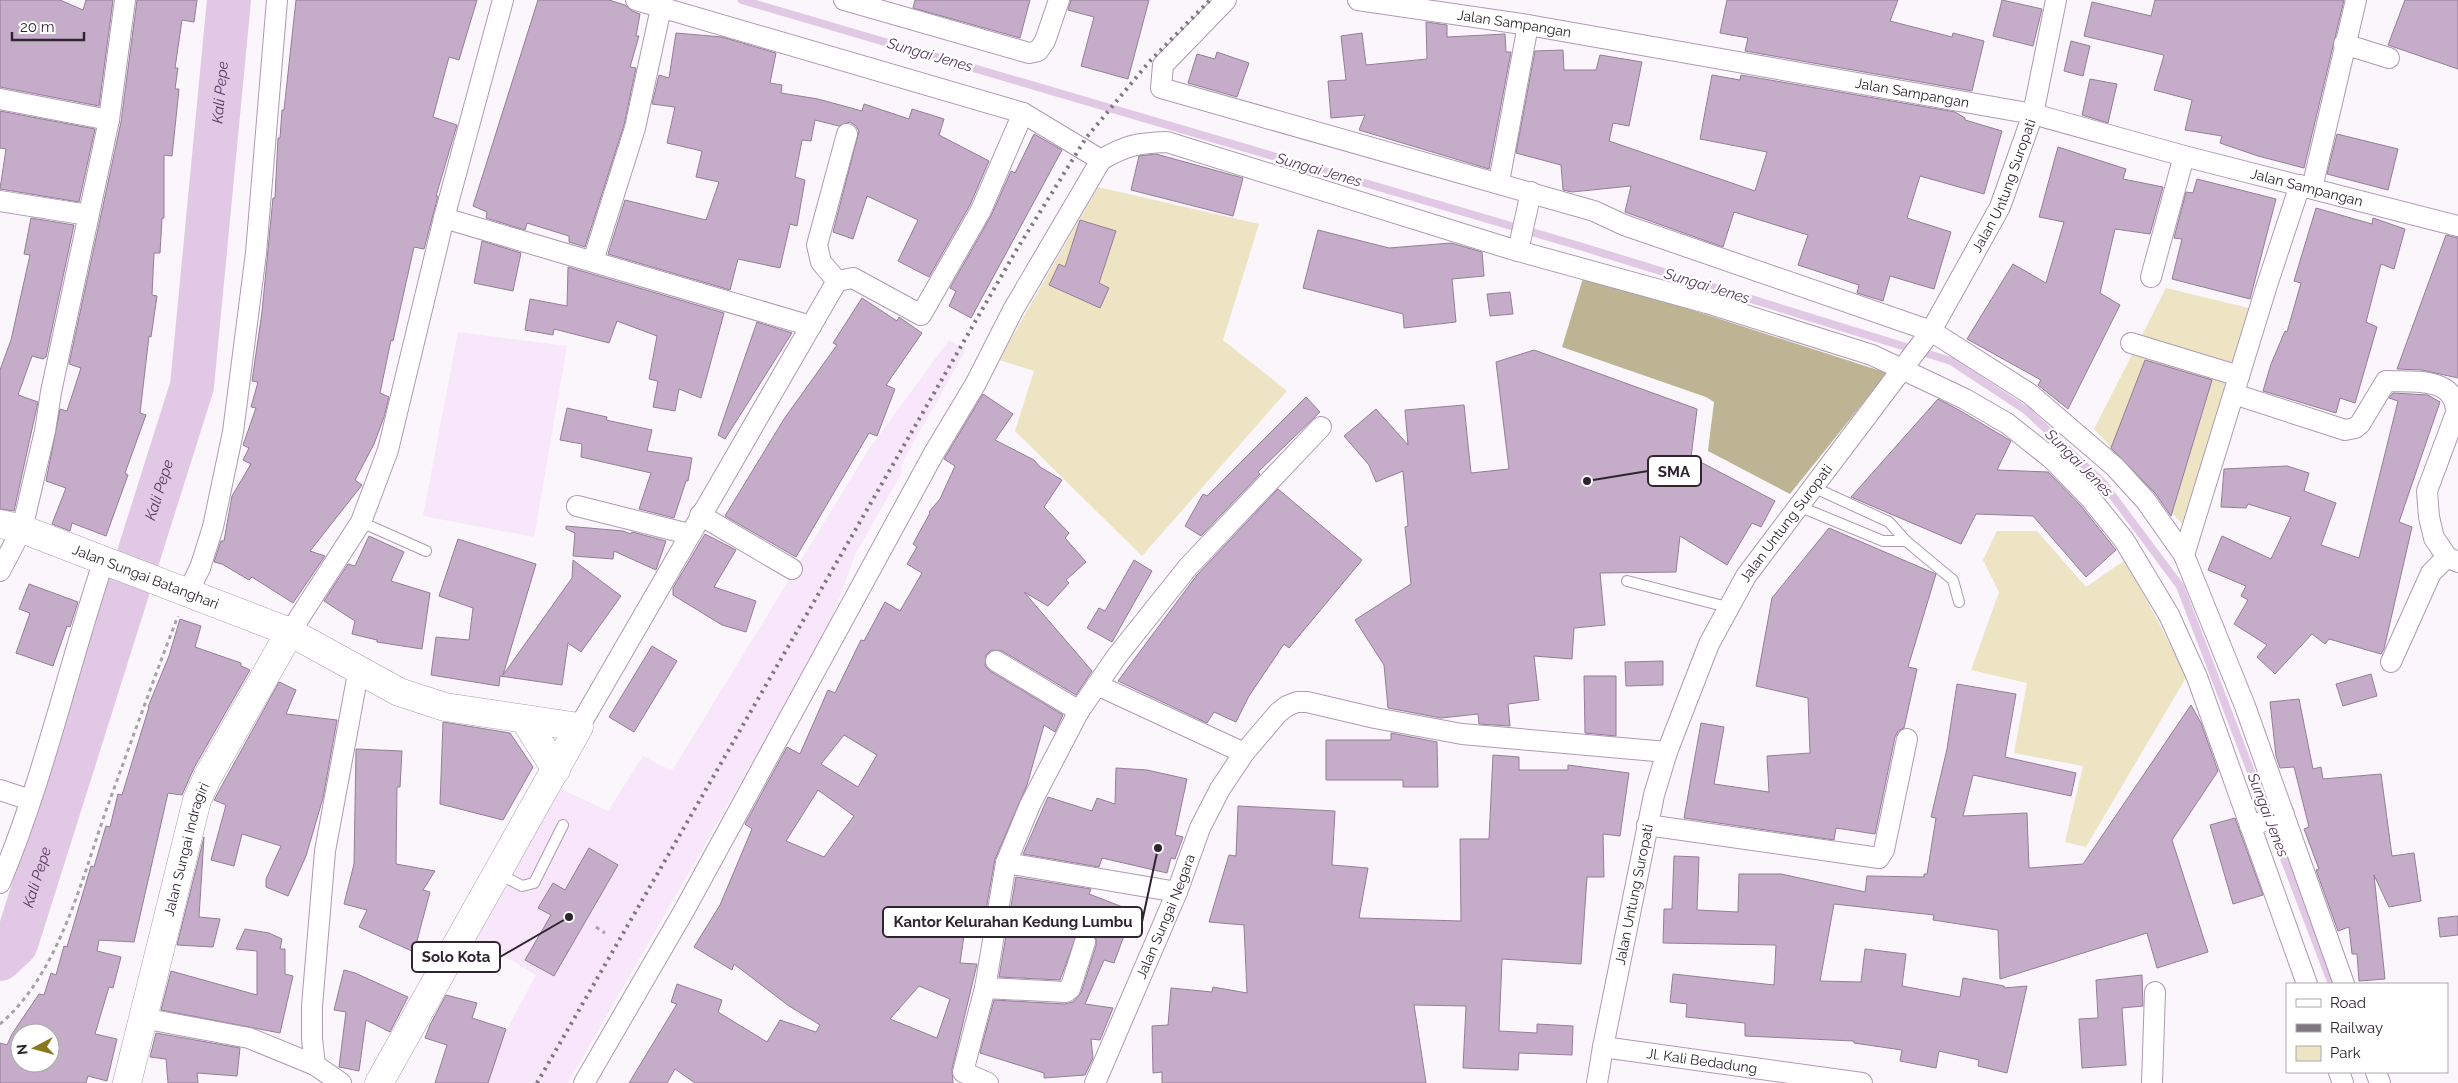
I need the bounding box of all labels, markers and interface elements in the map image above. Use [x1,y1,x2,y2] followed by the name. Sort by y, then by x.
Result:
[1456,7,1573,40] street label: Jalan Sampangan
[12,10,85,42] scale bar
[20,18,55,36] text: 20 m
[884,34,975,76] water label: Sungai Jenes
[208,60,232,124] water label: Kali Pepe
[1854,75,1970,111] street label: Jalan Sampangan
[1968,117,2039,255] street label: Jalan Untung Suropati
[1273,149,1364,191] water label: Sungai Jenes
[2249,165,2365,209] street label: Jalan Sampangan
[1661,264,1752,308] water label: Sungai Jenes
[2041,425,2117,501] water label: Sungai Jenes
[1648,456,1701,486] callout: SMA
[141,457,177,523] water label: Kali Pepe
[1736,461,1835,585] street label: Jalan Untung Suropati
[1658,463,1691,481] text: SMA
[70,541,221,612] street label: Jalan Sungai Batanghari
[2243,770,2292,859] water label: Sungai Jenes
[161,780,212,918] street label: Jalan Sungai Indragiri
[1612,823,1656,966] street label: Jalan Untung Suropati
[19,845,55,910] water label: Kali Pepe
[1133,852,1198,981] street label: Jalan Sungai Negara
[883,907,1142,937] callout: Kantor Kelurahan Kedung Lumbu
[893,913,1133,931] text: Kantor Kelurahan Kedung Lumbu
[412,942,500,972] callout: Solo Kota
[422,948,491,966] text: Solo Kota
[2286,983,2448,1073] legend
[2330,994,2366,1012] text: Road
[2330,1019,2383,1037] text: Railway
[10,1023,60,1073] north arrow
[14,1043,31,1056] text: N
[2330,1044,2361,1062] text: Park
[1646,1045,1758,1076] street label: Jl. Kali Bedadung

